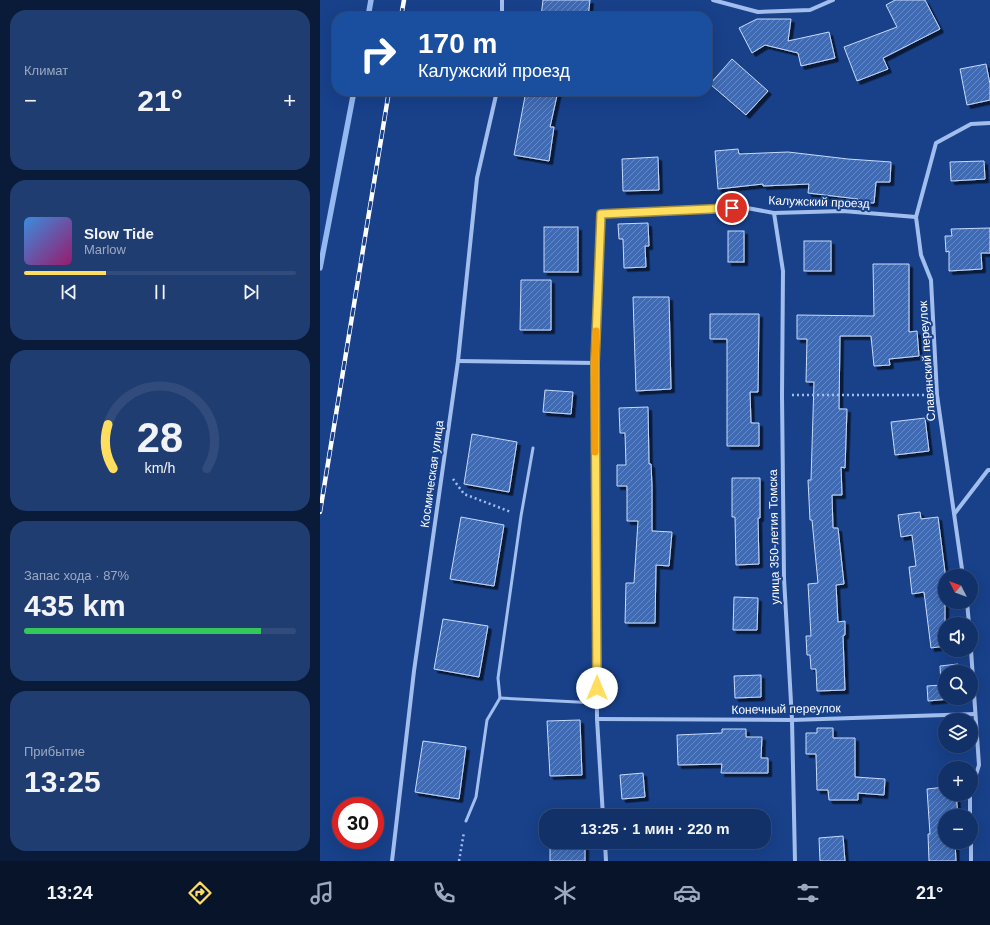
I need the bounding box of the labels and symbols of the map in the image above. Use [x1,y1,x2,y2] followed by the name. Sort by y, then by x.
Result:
[715,191,749,225] pin
[768,193,870,211] street label: Калужский проезд
[916,299,938,422] street label: Славянский переулок
[418,419,447,529] street label: Космическая улица
[766,469,782,605] street label: улица 350-летия Томска
[938,569,978,609] north arrow
[576,667,618,709] position arrow
[731,701,842,717] street label: Конечный переулок
[332,797,384,849] speed limit sign: 30

